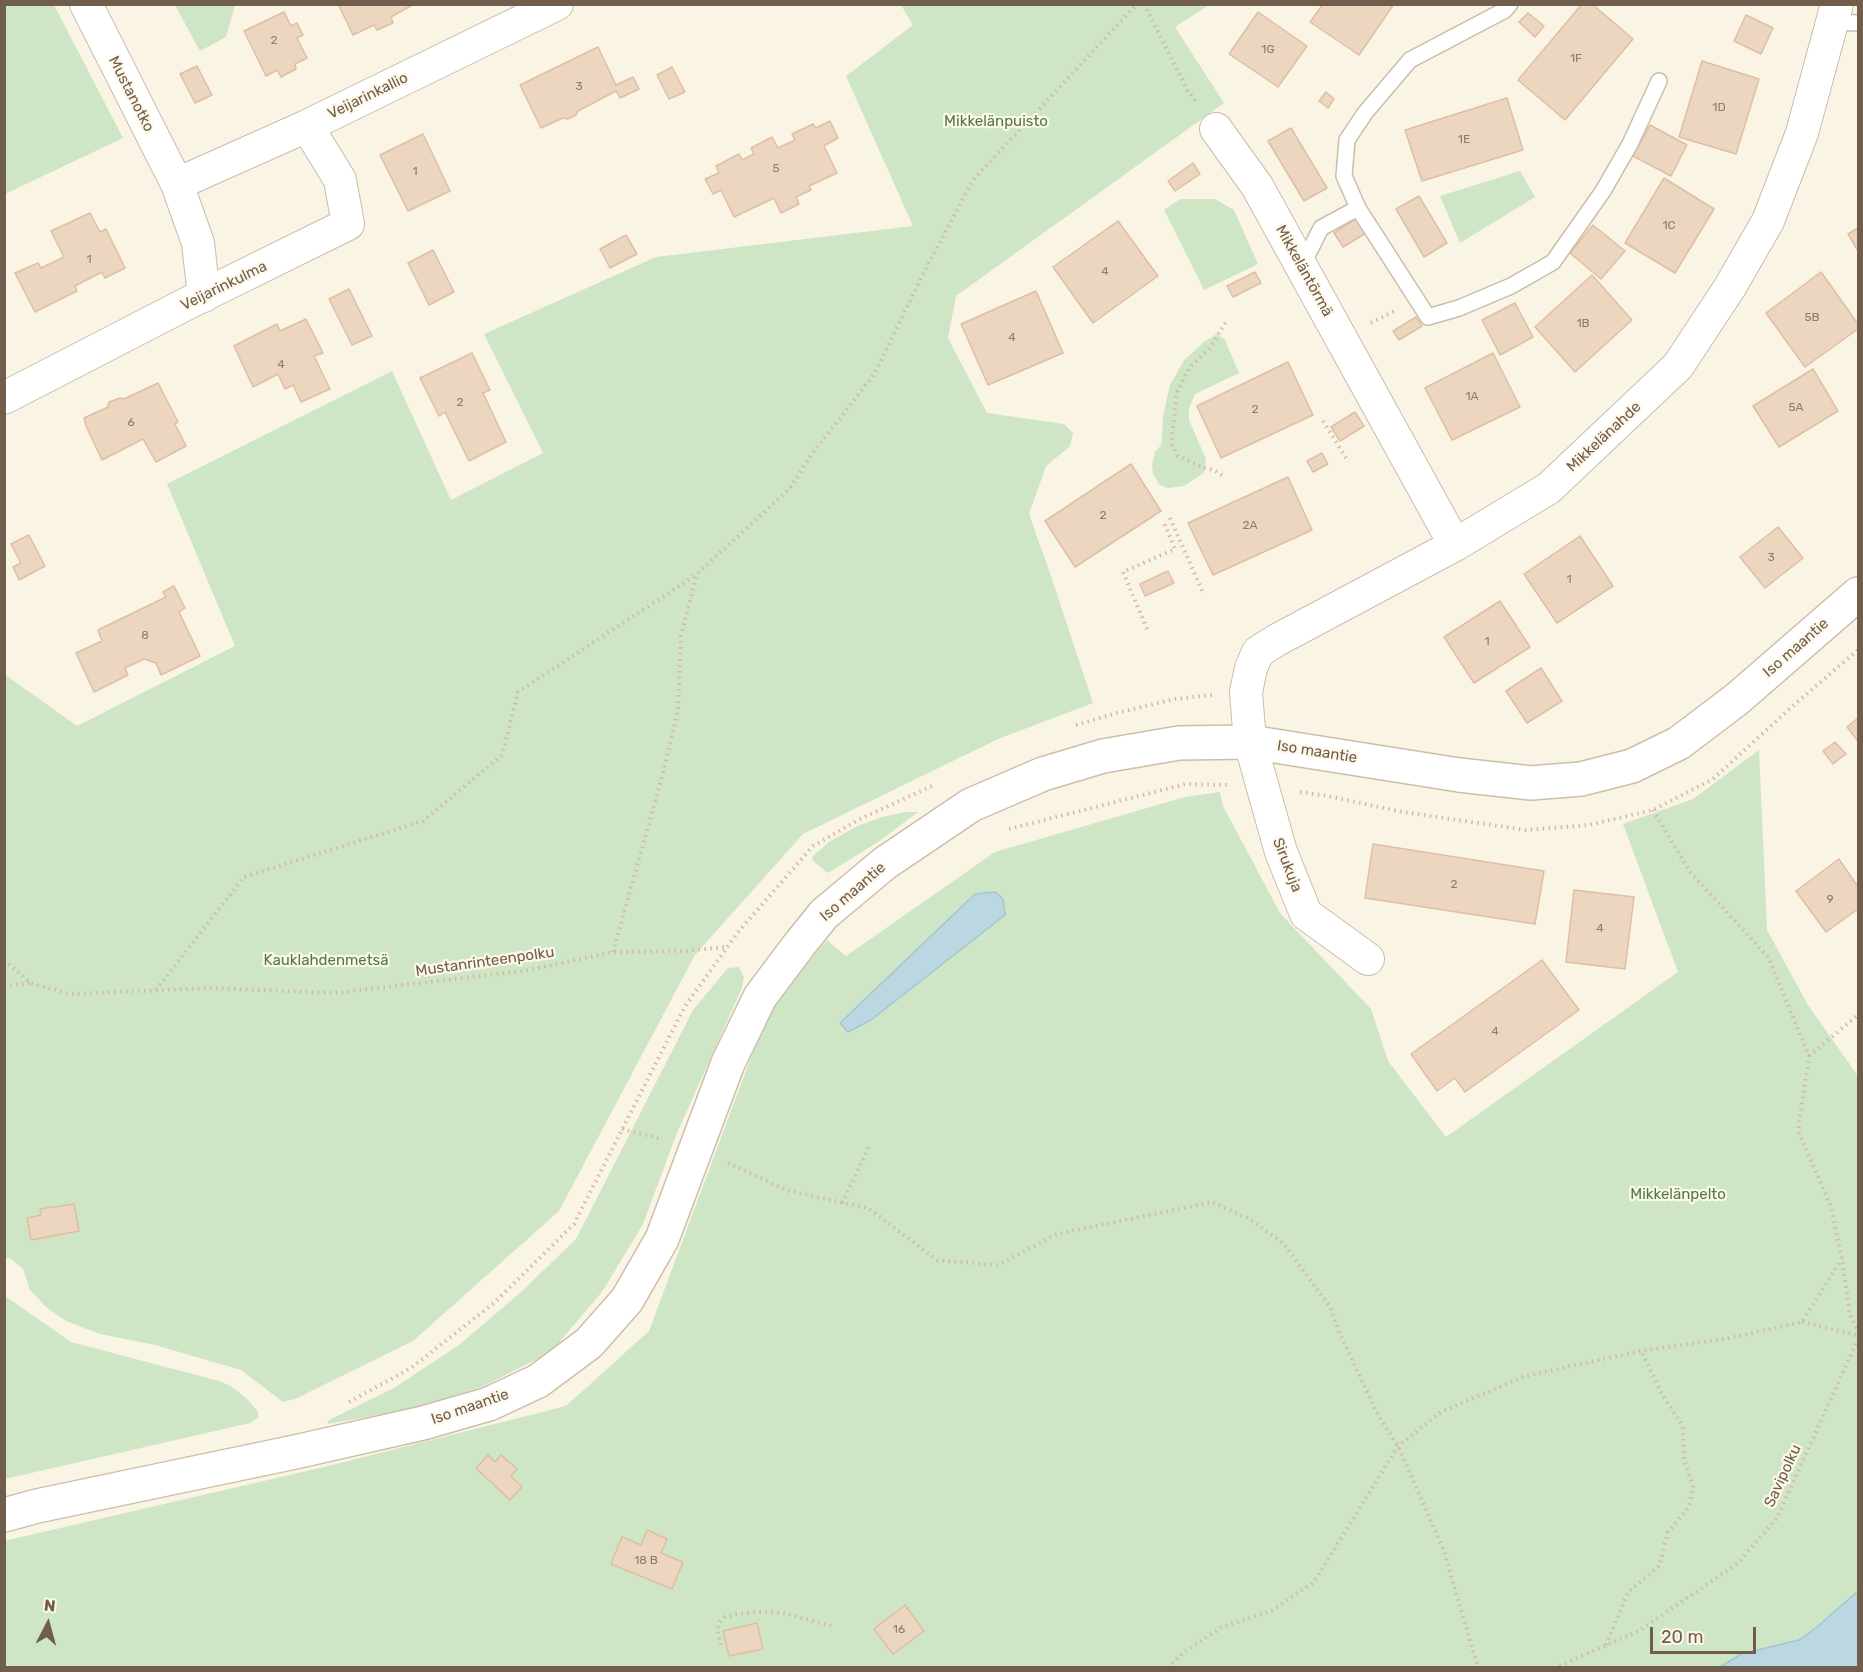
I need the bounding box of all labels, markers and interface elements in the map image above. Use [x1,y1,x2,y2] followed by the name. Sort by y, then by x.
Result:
[270,34,278,48] house number: 2
[1261,43,1275,57] house number: 1G
[1570,52,1582,66] house number: 1F
[104,53,158,135] street label: Mustanotko
[325,69,411,123] street label: Veijarinkallio
[575,80,583,94] house number: 3
[1712,101,1726,115] house number: 1D
[944,113,1048,131] park label: Mikkelänpuisto
[1458,133,1470,147] house number: 1E
[772,162,780,176] house number: 5
[412,165,418,179] house number: 1
[1662,219,1676,233] house number: 1C
[1271,222,1337,320] street label: Mikkeläntörmä
[86,253,92,267] house number: 1
[178,257,270,315] street label: Veijarinkulma
[1101,265,1109,279] house number: 4
[1804,311,1820,325] house number: 5B
[1576,317,1590,331] house number: 1B
[1008,331,1016,345] house number: 4
[277,358,285,372] house number: 4
[1465,390,1479,404] house number: 1A
[456,396,464,410] house number: 2
[1563,398,1645,476] street label: Mikkelänahde
[1788,401,1804,415] house number: 5A
[1251,403,1259,417] house number: 2
[127,416,135,430] house number: 6
[1099,509,1107,523] house number: 2
[1242,519,1258,533] house number: 2A
[1767,551,1775,565] house number: 3
[1566,573,1572,587] house number: 1
[1760,615,1832,681] street label: Iso maantie
[141,629,149,643] house number: 8
[1484,635,1490,649] house number: 1
[1276,737,1358,767] street label: Iso maantie
[1268,835,1306,895] street label: Sirukuja
[817,859,889,925] street label: Iso maantie
[1450,878,1458,892] house number: 2
[1826,893,1834,907] house number: 9
[1596,922,1604,936] house number: 4
[415,943,555,981] street label: Mustanrinteenpolku
[264,952,388,970] park label: Kauklahdenmetsä
[1491,1025,1499,1039] house number: 4
[1630,1186,1726,1204] park label: Mikkelänpelto
[429,1385,511,1429] street label: Iso maantie
[1761,1442,1805,1510] street label: Savipolku
[634,1554,658,1568] house number: 18 B
[18,1594,78,1654] north arrow
[43,1596,57,1616] text: N
[1653,1615,1760,1653] scale bar
[893,1623,905,1637] house number: 16
[1661,1626,1703,1648] text: 20 m

